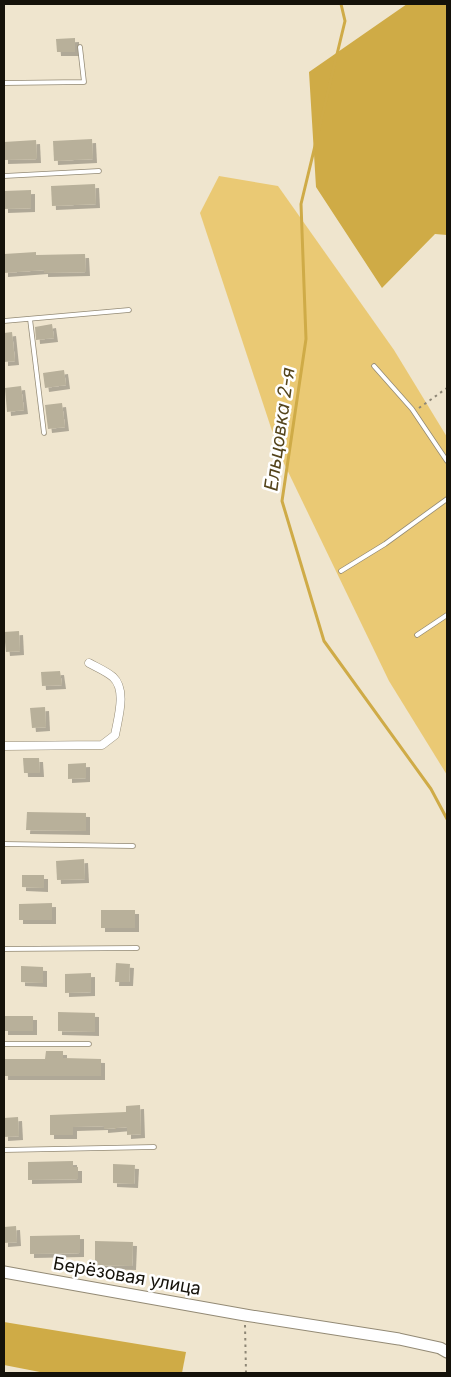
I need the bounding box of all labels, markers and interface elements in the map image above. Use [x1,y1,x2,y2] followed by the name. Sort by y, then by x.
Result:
[259,366,300,492] water label: Ельцовка 2-я
[52,1252,203,1299] street label: Берёзовая улица

